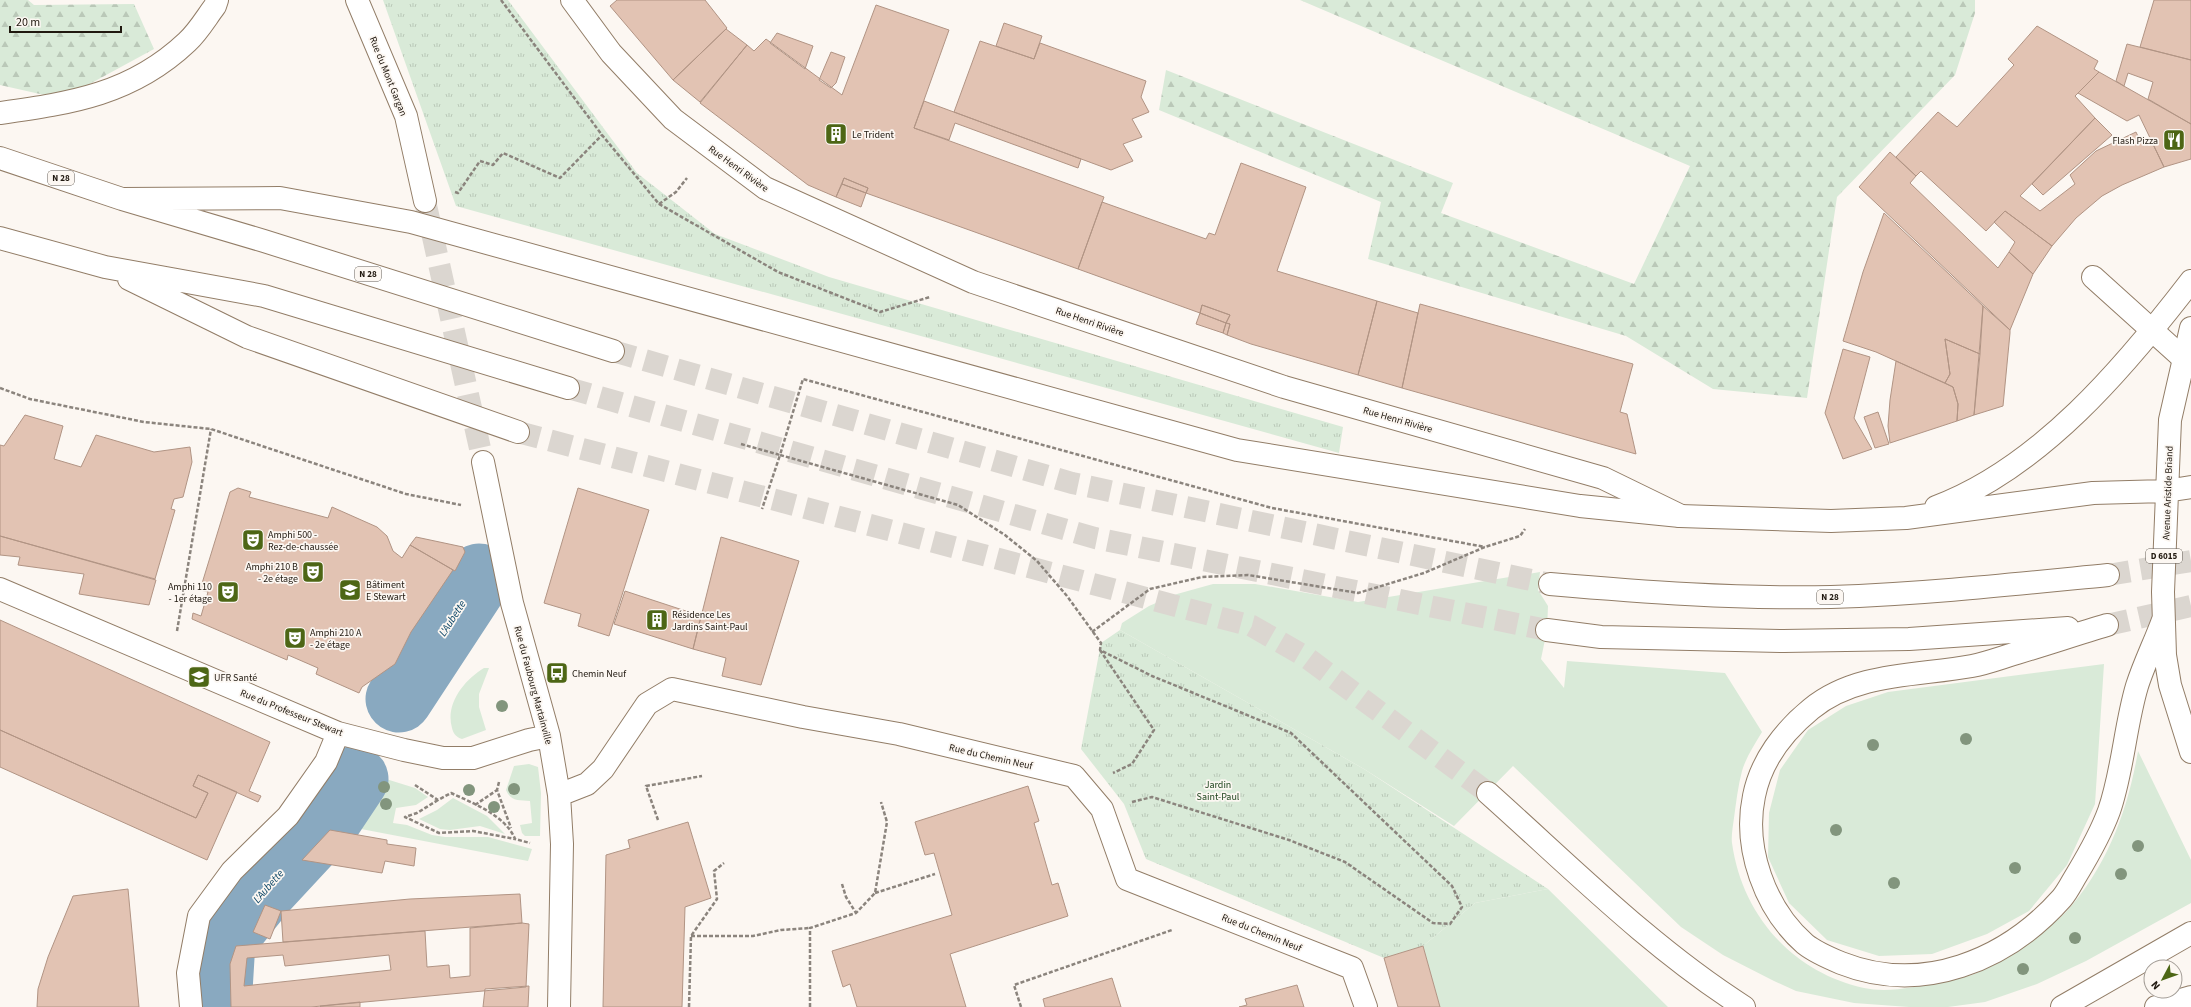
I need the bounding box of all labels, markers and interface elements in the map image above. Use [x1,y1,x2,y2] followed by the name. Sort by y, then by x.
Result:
[10,8,121,34] scale bar
[16,14,40,31] text: 20 m
[366,35,410,118] street label: Rue du Mont Gargan
[823,121,849,147] building icon: Le Trident
[2161,127,2187,153] restaurant icon: Flash Pizza
[852,128,895,142] place label: Le Trident
[2112,134,2158,148] place label: Flash Pizza
[705,142,771,196] street label: Rue Henri Rivière
[48,171,74,185] road number: N 28
[355,267,381,281] road number: N 28
[1054,304,1126,340] street label: Rue Henri Rivière
[1361,403,1434,437] street label: Rue Henri Rivière
[2159,446,2177,540] street label: Avenue Aristide Briand
[240,527,266,553] theatre icon: Amphi 500 - Rez-de-chaussée
[268,528,338,554] place label: Amphi 500 - Rez-de-chaussée
[2146,549,2182,563] road number: D 6015
[300,559,326,585] theatre icon: Amphi 210 B - 2e étage
[246,560,298,586] place label: Amphi 210 B - 2e étage
[337,577,363,603] school or university icon: Bâtiment E Stewart
[366,578,406,604] place label: Bâtiment E Stewart
[215,579,241,605] theatre icon: Amphi 110 - 1er étage
[168,580,212,606] place label: Amphi 110 - 1er étage
[1817,590,1843,604] road number: N 28
[435,597,470,639] water label: L'Aubette
[644,607,670,633] building icon: Résidence Les Jardins Saint-Paul
[672,608,748,634] place label: Résidence Les Jardins Saint-Paul
[510,624,556,746] street label: Rue du Faubourg Martainville
[282,625,308,651] theatre icon: Amphi 210 A - 2e étage
[310,626,362,652] place label: Amphi 210 A - 2e étage
[544,660,570,686] bus stop icon: Chemin Neuf
[186,664,212,690] school or university icon: UFR Santé
[572,667,627,681] place label: Chemin Neuf
[214,671,257,685] place label: UFR Santé
[238,686,346,740] street label: Rue du Professeur Stewart
[948,741,1035,774] street label: Rue du Chemin Neuf
[1197,778,1240,804] park label: Jardin Saint-Paul
[250,866,287,906] water label: L'Aubette
[1220,910,1305,956] street label: Rue du Chemin Neuf
[2143,959,2183,999] north arrow
[2148,978,2164,993] text: N

